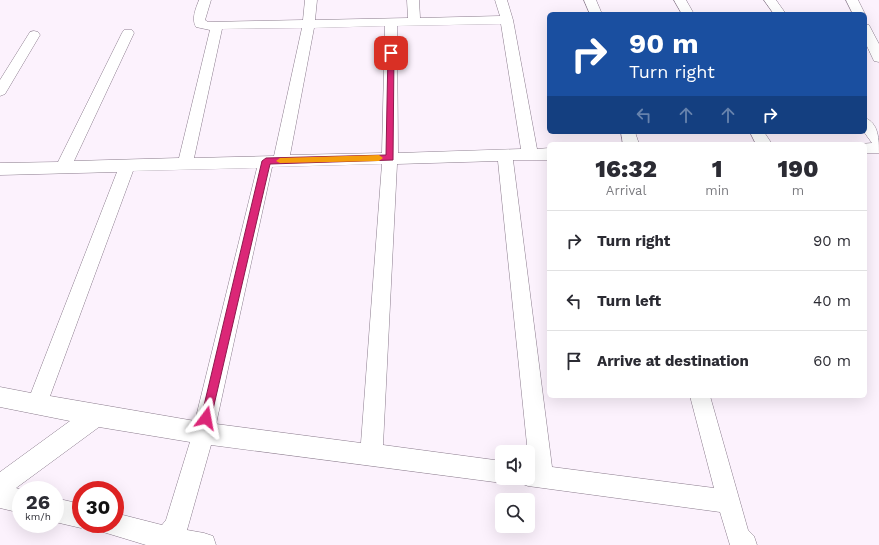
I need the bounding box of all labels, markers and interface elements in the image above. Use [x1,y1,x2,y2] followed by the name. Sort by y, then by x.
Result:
[629,27,699,60] text: 90 m
[563,28,615,80] icon: right
[374,36,408,70] pin
[380,42,402,64] icon: arrive
[629,61,715,82] text: Turn right
[633,104,655,126] icon: left
[675,104,697,126] icon: ahead
[717,104,739,126] icon: ahead
[759,104,781,126] icon: right
[595,155,657,183] text: 16:32
[712,155,723,183] text: 1
[778,155,819,183] text: 190
[606,183,646,198] text: Arrival
[705,183,729,198] text: min
[792,183,804,198] text: m
[563,230,585,252] icon: right
[597,232,670,250] text: Turn right
[813,232,851,250] text: 90 m
[563,290,585,312] icon: left
[597,292,661,310] text: Turn left
[813,292,851,310] text: 40 m
[563,350,585,372] icon: arrive
[597,352,749,370] text: Arrive at destination
[813,352,851,370] text: 60 m
[185,397,227,439] position arrow
[495,445,535,533] map controls
[495,445,535,485] button: sound
[72,481,124,533] speed limit sign: 30
[26,490,50,514] text: 26
[495,493,535,533] button: search
[25,511,51,522] text: km/h

